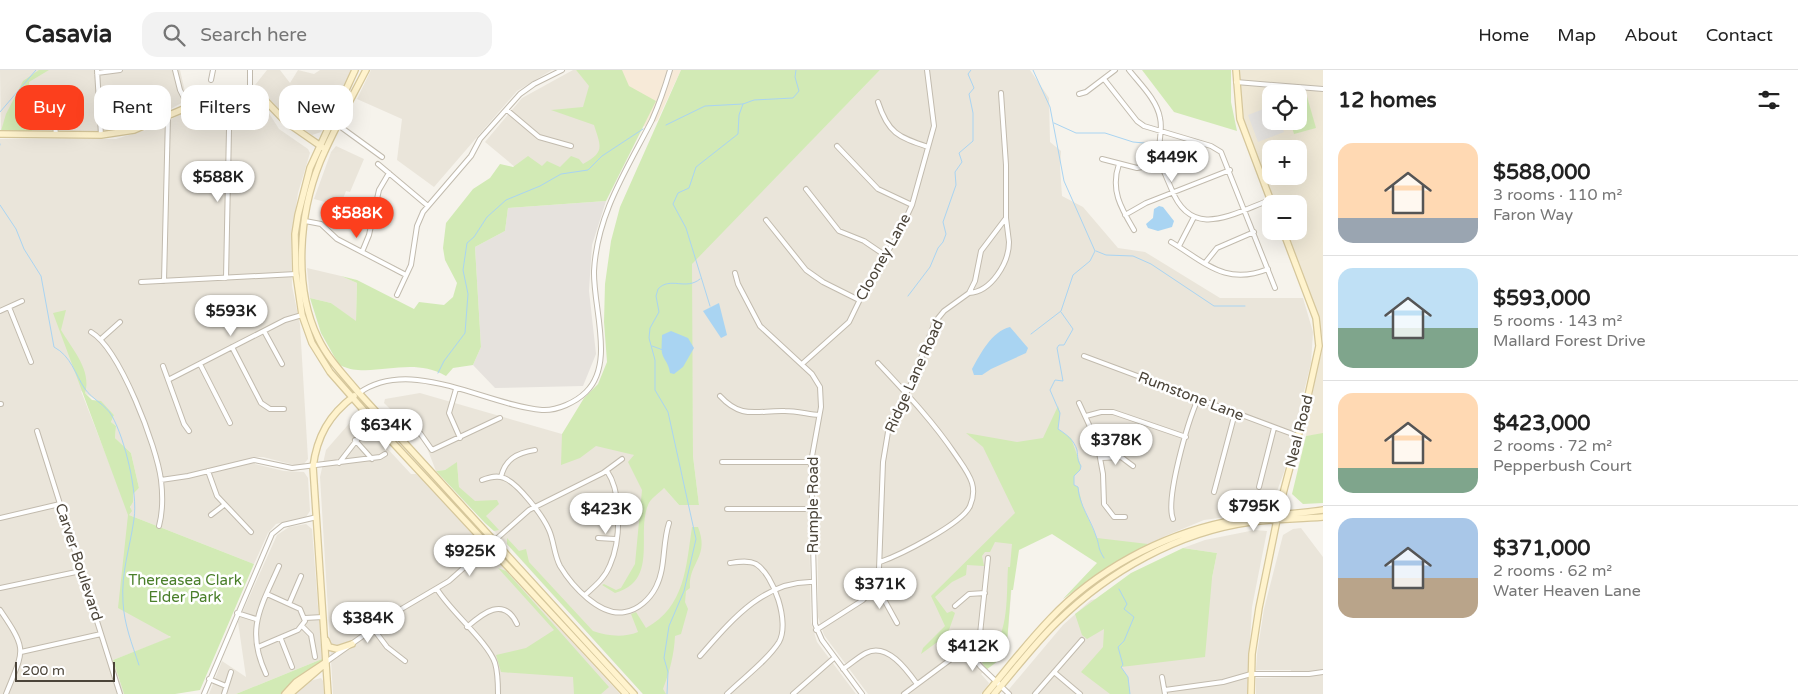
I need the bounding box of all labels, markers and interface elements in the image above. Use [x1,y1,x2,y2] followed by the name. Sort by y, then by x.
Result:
[142,12,492,57] search box
[25,20,112,49] text: Casavia
[160,21,188,49] icon: search
[200,24,307,46] text: Search here
[1478,24,1529,46] text: Home
[1557,24,1596,46] text: Map
[1624,24,1678,46] text: About
[1706,24,1773,46] text: Contact
[15,85,84,130] chip: Buy
[94,85,171,130] chip: Rent
[181,85,269,130] chip: Filters
[279,85,353,130] chip: New
[1262,85,1307,240] map controls
[1262,85,1307,130] button: locate
[1755,86,1783,114] icon: filters
[1338,88,1437,113] text: 12 homes
[1137,140,1207,183] pin: $449K
[1262,140,1307,185] button: +
[1147,147,1197,167] text: $449K
[183,160,253,203] pin: $588K
[1493,160,1591,185] text: $588,000
[1378,163,1438,223] icon: home
[193,167,243,187] text: $588K
[1493,185,1622,205] text: 3 rooms · 110 m²
[1262,195,1307,240] button: −
[322,196,392,239] pin: $588K
[332,203,382,223] text: $588K
[1493,205,1573,225] text: Faron Way
[852,210,914,304] street label: Clooney Lane
[1493,286,1591,311] text: $593,000
[1378,288,1438,348] icon: home
[196,294,266,337] pin: $593K
[206,301,256,321] text: $593K
[1493,311,1622,331] text: 5 rooms · 143 m²
[881,317,947,435] street label: Ridge Lane Road
[1493,331,1646,351] text: Mallard Forest Drive
[1136,368,1246,424] street label: Rumstone Lane
[1281,393,1317,469] street label: Neal Road
[351,408,421,451] pin: $634K
[1493,411,1591,436] text: $423,000
[1378,413,1438,473] icon: home
[361,415,411,435] text: $634K
[1081,424,1151,466] pin: $378K
[1091,430,1141,450] text: $378K
[1493,436,1612,456] text: 2 rooms · 72 m²
[1493,456,1632,476] text: Pepperbush Court
[804,457,822,553] street label: Rumple Road
[1219,490,1289,532] pin: $795K
[571,492,641,535] pin: $423K
[1229,496,1279,516] text: $795K
[581,499,631,519] text: $423K
[51,501,107,623] street label: Carver Boulevard
[435,534,505,577] pin: $925K
[1493,536,1591,561] text: $371,000
[1378,538,1438,598] icon: home
[445,541,495,561] text: $925K
[1493,561,1612,581] text: 2 rooms · 62 m²
[845,568,915,610] pin: $371K
[128,571,242,606] park label: Thereasea Clark Elder Park
[855,574,905,594] text: $371K
[1493,581,1641,601] text: Water Heaven Lane
[333,602,403,644] pin: $384K
[343,608,393,628] text: $384K
[938,630,1008,672] pin: $412K
[948,636,998,656] text: $412K
[15,659,115,682] scale bar
[22,662,65,679] text: 200 m

